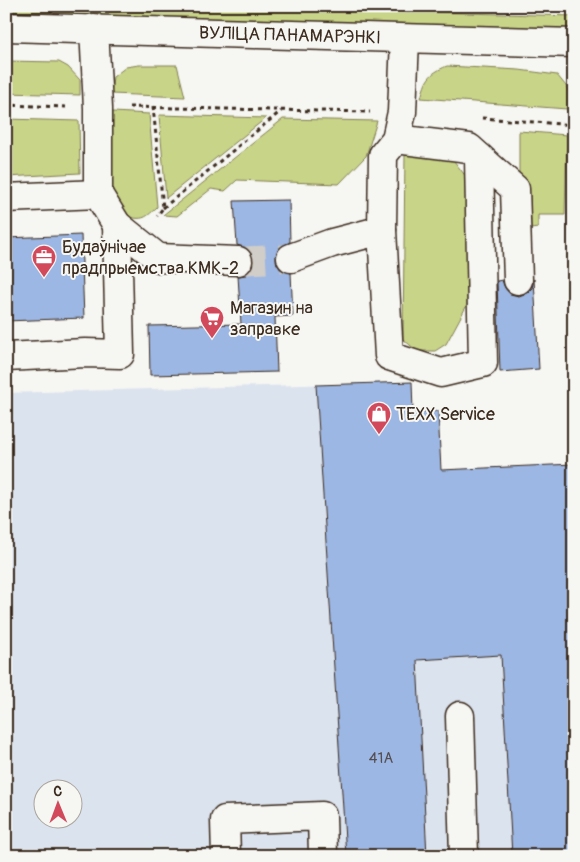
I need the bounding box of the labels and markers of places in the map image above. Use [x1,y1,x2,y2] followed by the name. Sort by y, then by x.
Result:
[62,236,239,280] place label: Будаўнічае прадпрыемства КМК-2
[31,244,57,278] office icon: Будаўнічае прадпрыемства КМК-2
[230,297,313,341] place label: Магазин на заправке
[199,305,225,339] supermarket icon: Магазин на заправке
[366,401,392,435] shop icon: TEXX Service
[396,403,495,426] place label: TEXX Service

